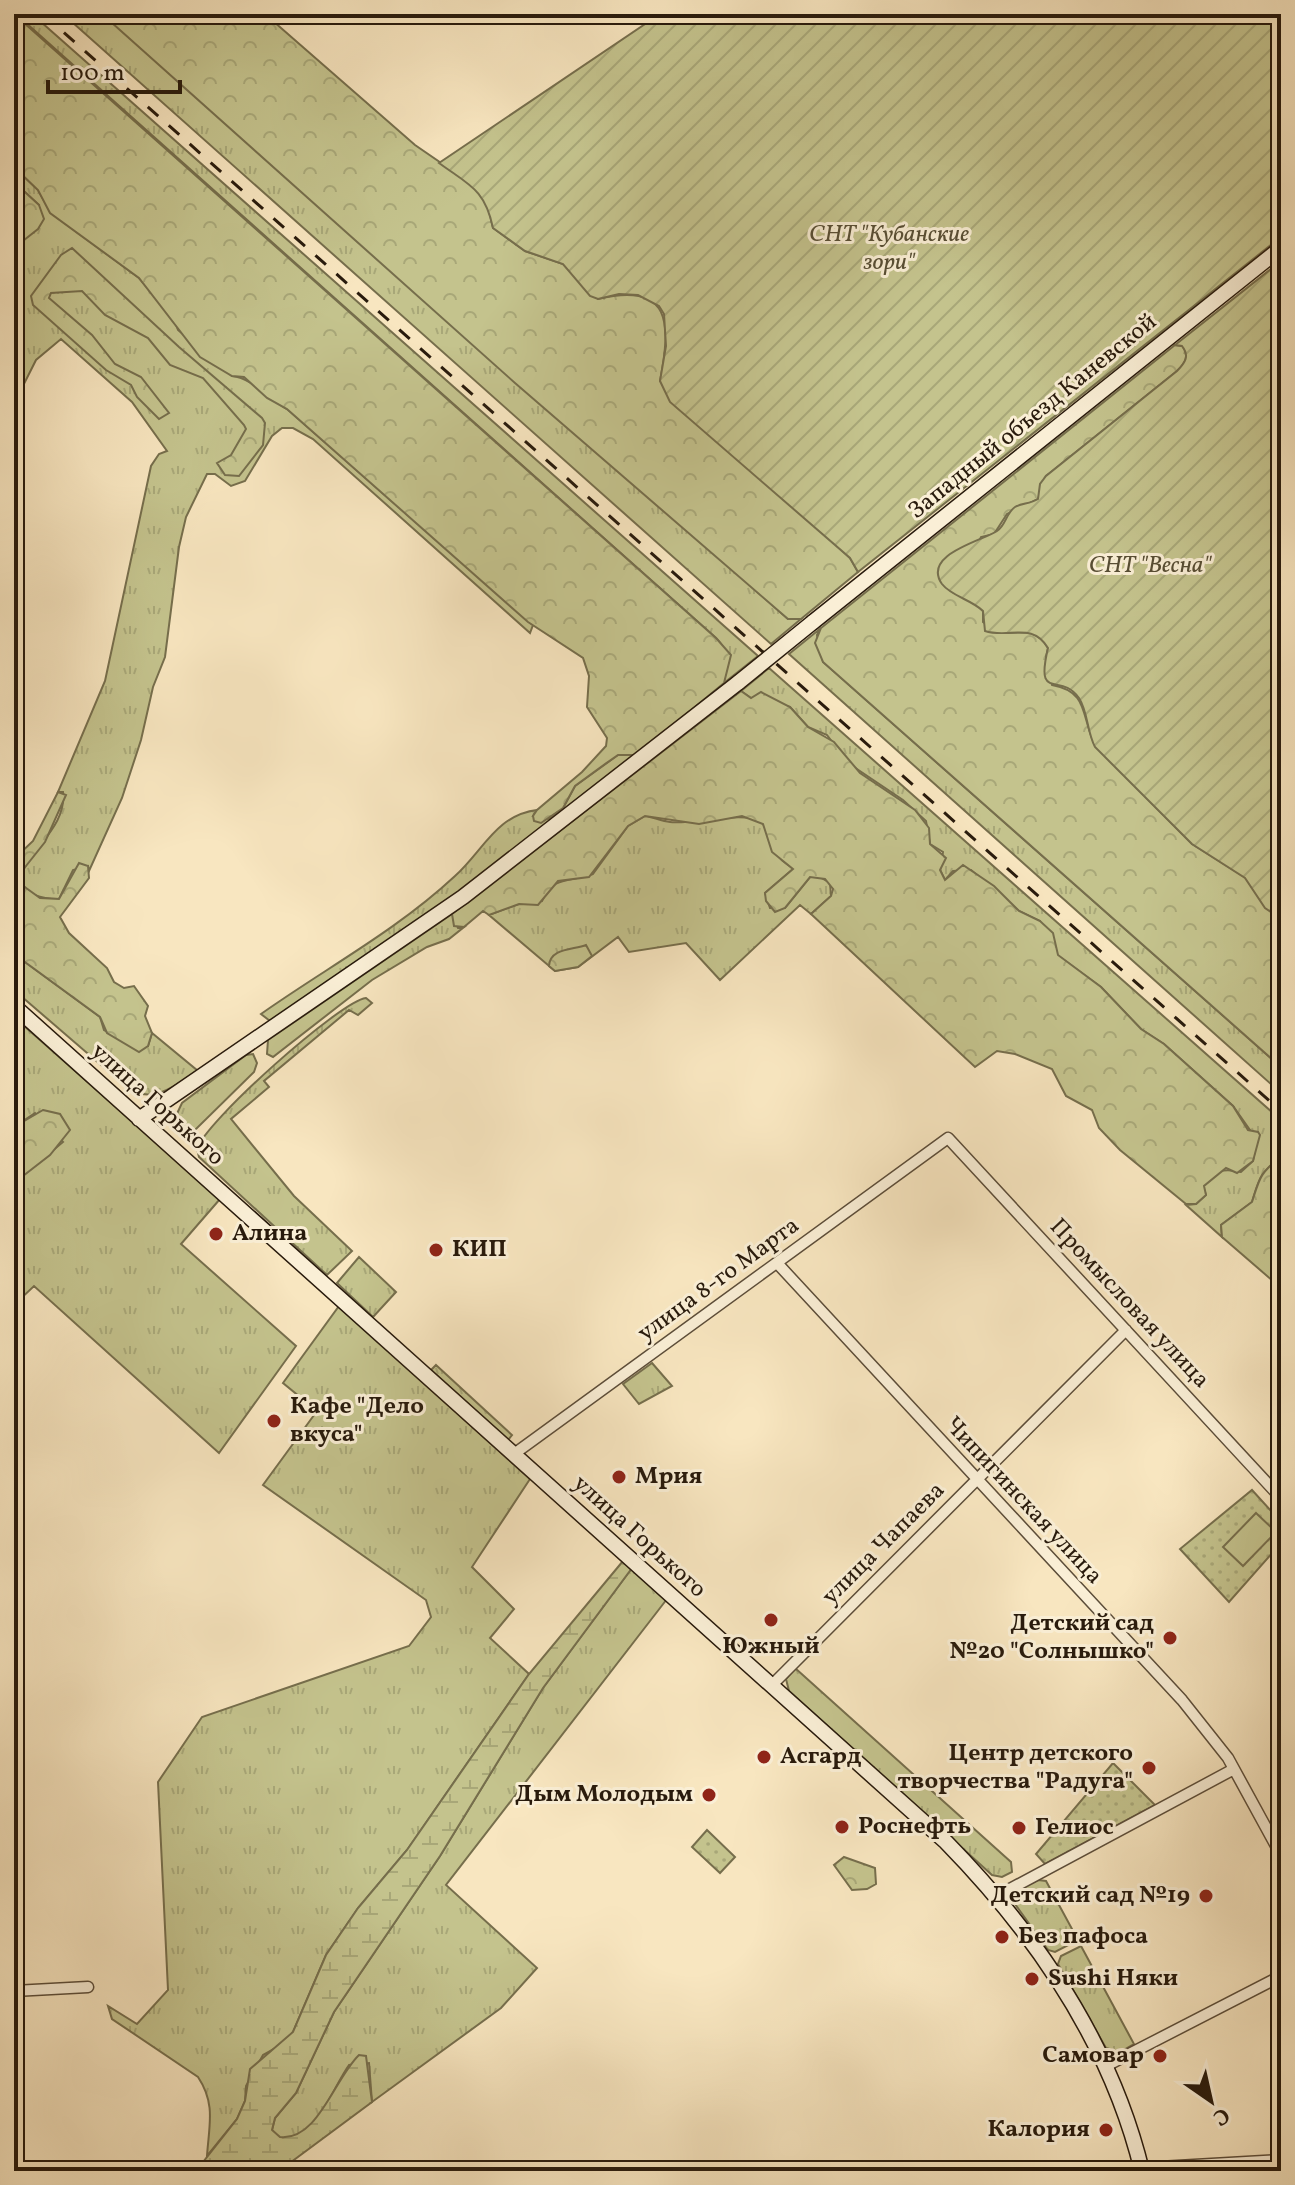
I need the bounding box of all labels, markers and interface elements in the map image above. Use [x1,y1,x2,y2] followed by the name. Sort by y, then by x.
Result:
[48,44,180,94] scale bar
[60,57,125,91] text: 100 m
[809,218,969,280] park label: СНТ "Кубанские зори"
[901,306,1165,528] street label: Западный объезд Каневской
[1089,549,1212,583] park label: СНТ "Весна"
[83,1036,231,1174] street label: улица Горького
[631,1210,807,1350] street label: улица 8-го Марта
[1041,1211,1217,1397] street label: Промысловая улица
[232,1217,307,1251] place label: Алина
[207,1225,225,1243] marker: Алина
[452,1233,507,1267] place label: КИП
[427,1241,445,1259] marker: КИП
[290,1390,424,1452] place label: Кафе "Дело вкуса"
[936,1409,1110,1593] street label: Чипигинская улица
[265,1412,283,1430] marker: Кафе "Дело вкуса"
[635,1460,702,1494] place label: Мрия
[565,1468,713,1606] street label: улица Горького
[610,1468,628,1486] marker: Мрия
[815,1475,953,1613] street label: улица Чапаева
[950,1607,1154,1669] place label: Детский сад №20 "Солнышко"
[762,1611,780,1629] marker: Южный
[1161,1629,1179,1647] marker: Детский сад №20 "Солнышко"
[722,1630,820,1664] place label: Южный
[897,1737,1133,1799] place label: Центр детского творчества "Радуга"
[780,1740,862,1774] place label: Асгард
[755,1748,773,1766] marker: Асгард
[1140,1759,1158,1777] marker: Центр детского творчества "Радуга"
[515,1778,693,1812] place label: Дым Молодым
[700,1786,718,1804] marker: Дым Молодым
[858,1810,971,1844] place label: Роснефть
[1035,1811,1114,1845] place label: Гелиос
[833,1818,851,1836] marker: Роснефть
[1010,1819,1028,1837] marker: Гелиос
[991,1879,1190,1913] place label: Детский сад №19
[1197,1887,1215,1905] marker: Детский сад №19
[1018,1920,1148,1954] place label: Без пафоса
[993,1928,1011,1946] marker: Без пафоса
[1048,1962,1178,1996] place label: Sushi Няки
[1023,1970,1041,1988] marker: Sushi Няки
[1042,2039,1144,2073] place label: Самовар
[1151,2047,1169,2065] marker: Самовар
[1171,2061,1251,2141] north arrow
[1206,2099,1235,2132] text: С
[988,2113,1090,2147] place label: Калория
[1097,2121,1115,2139] marker: Калория

